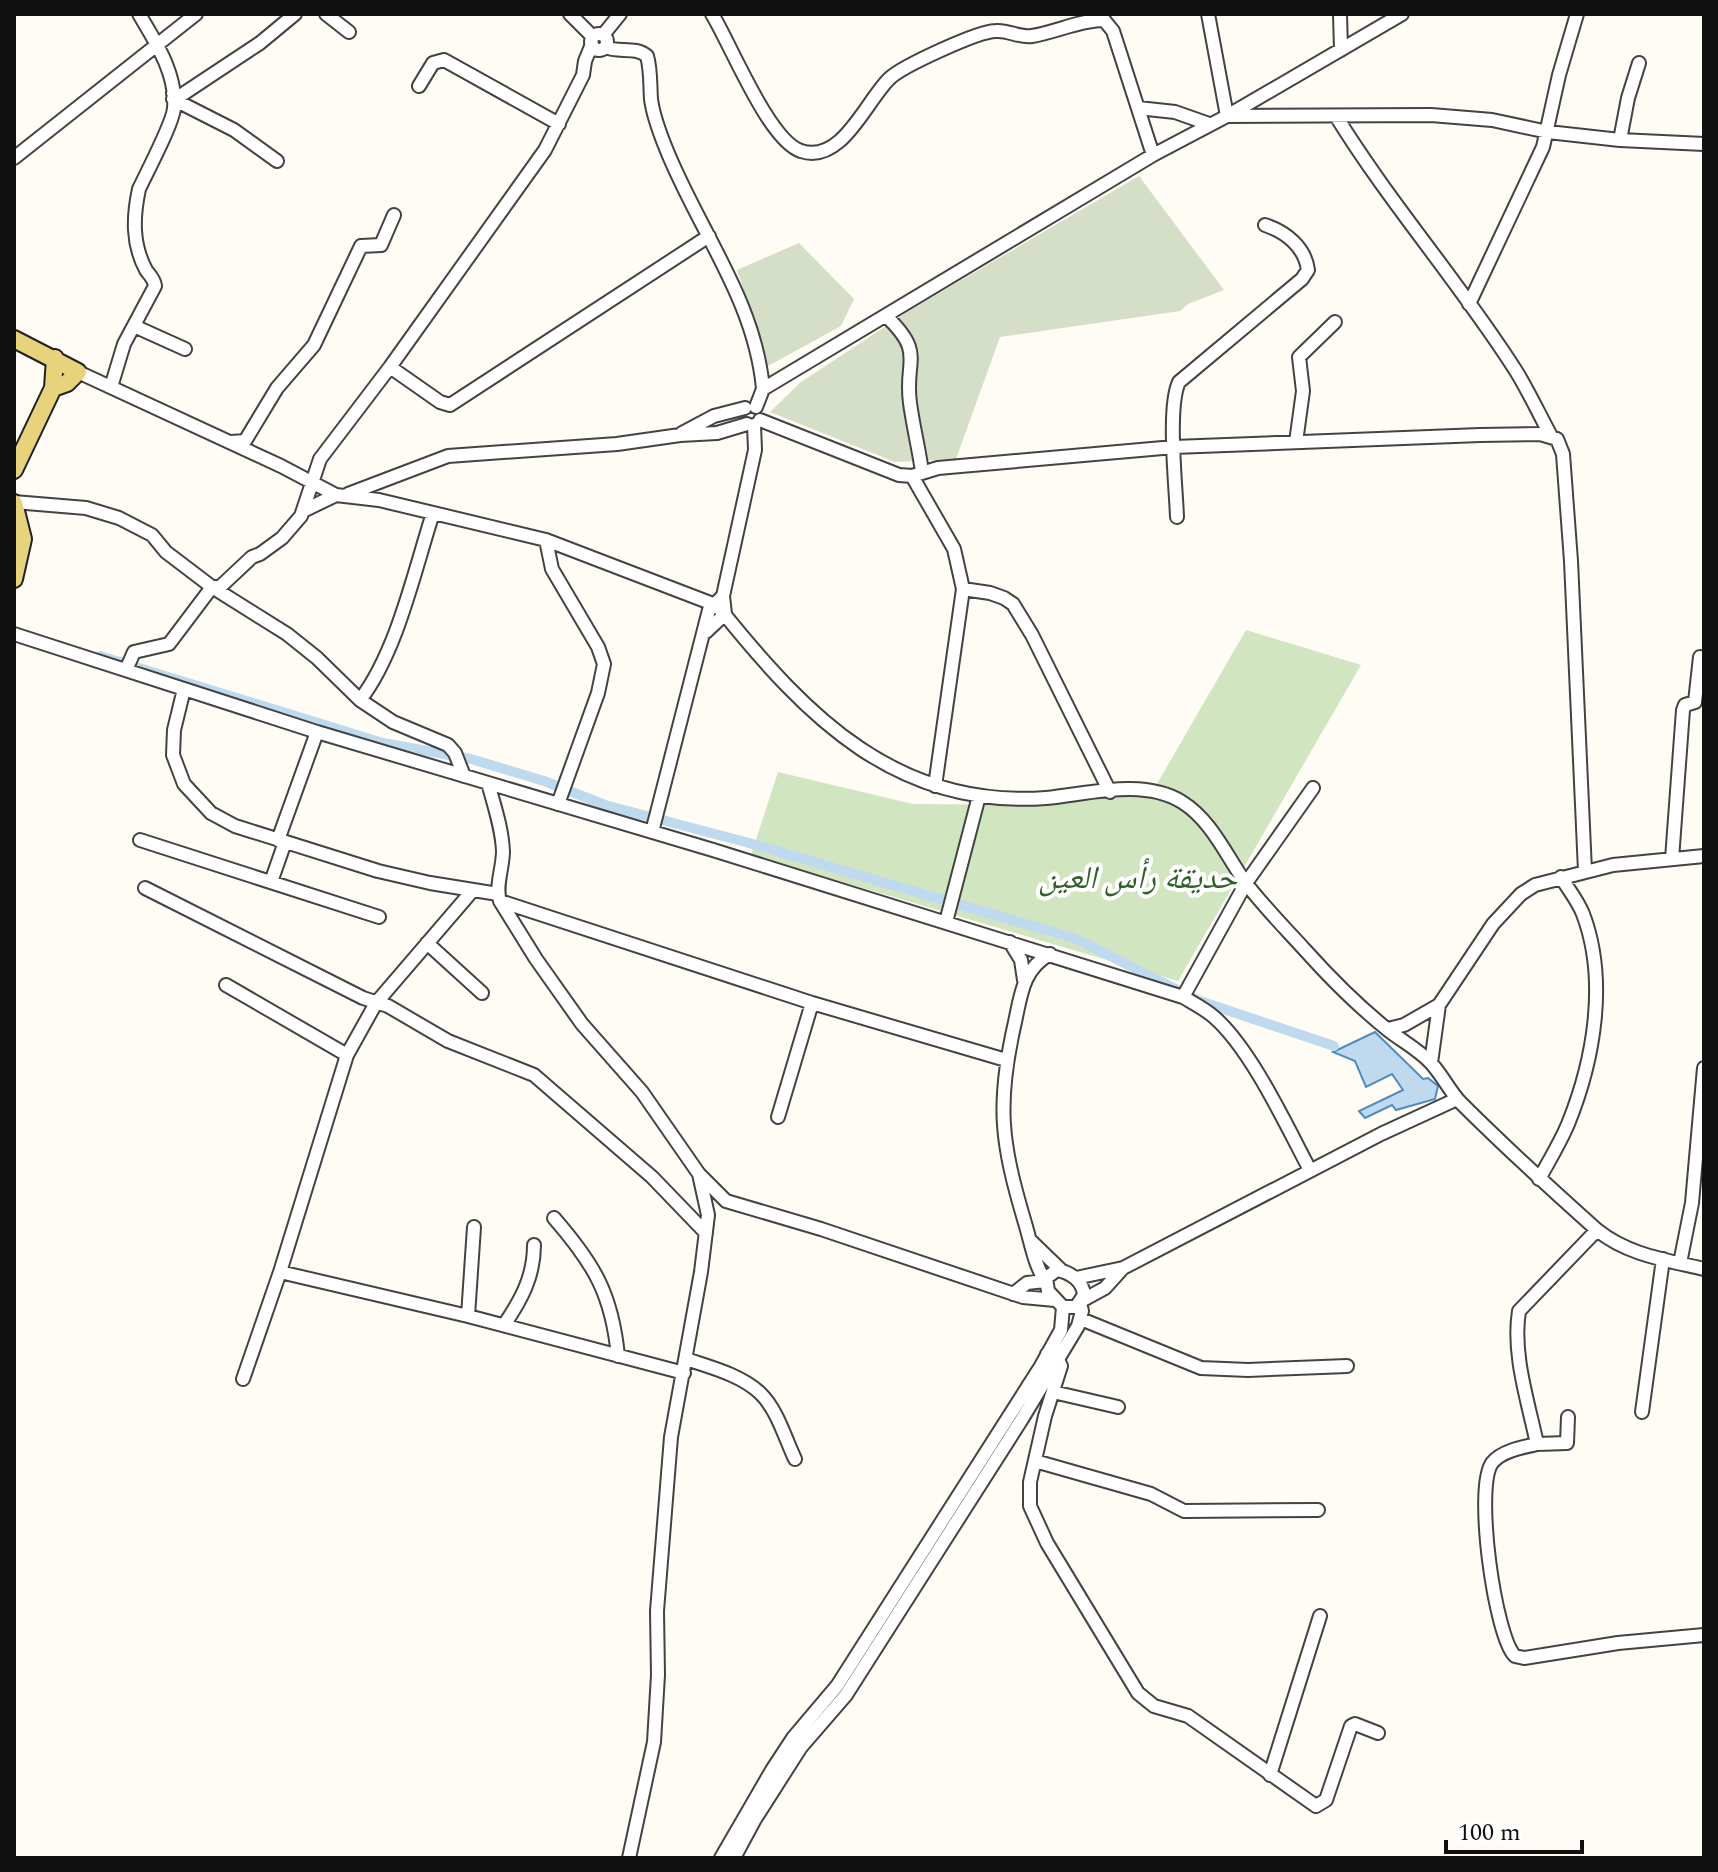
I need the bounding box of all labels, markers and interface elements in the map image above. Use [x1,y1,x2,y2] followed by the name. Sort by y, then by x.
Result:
[1039,854,1238,903] park label: حديقة رأس العين
[1446,1804,1582,1854] scale bar
[1458,1815,1521,1851] text: 100 m

